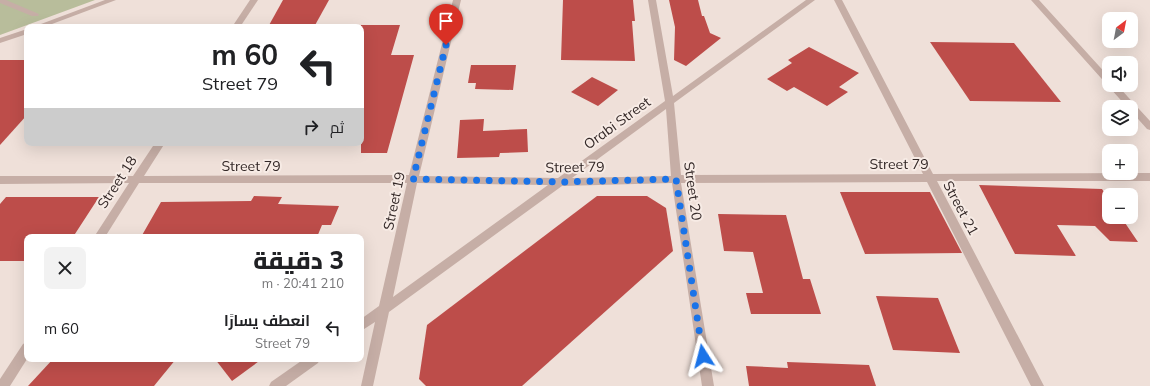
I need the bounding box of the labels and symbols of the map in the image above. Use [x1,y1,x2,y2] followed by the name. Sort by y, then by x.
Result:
[429,4,463,45] pin
[1102,12,1138,48] north arrow
[580,93,654,153] street label: Orabi Street
[93,152,141,212] street label: Street 18
[869,155,929,173] street label: Street 79
[221,157,281,175] street label: Street 79
[545,157,605,177] street label: Street 79
[680,160,706,222] street label: Street 20
[379,170,409,232] street label: Street 19
[939,178,983,238] street label: Street 21
[682,335,724,377] position arrow

